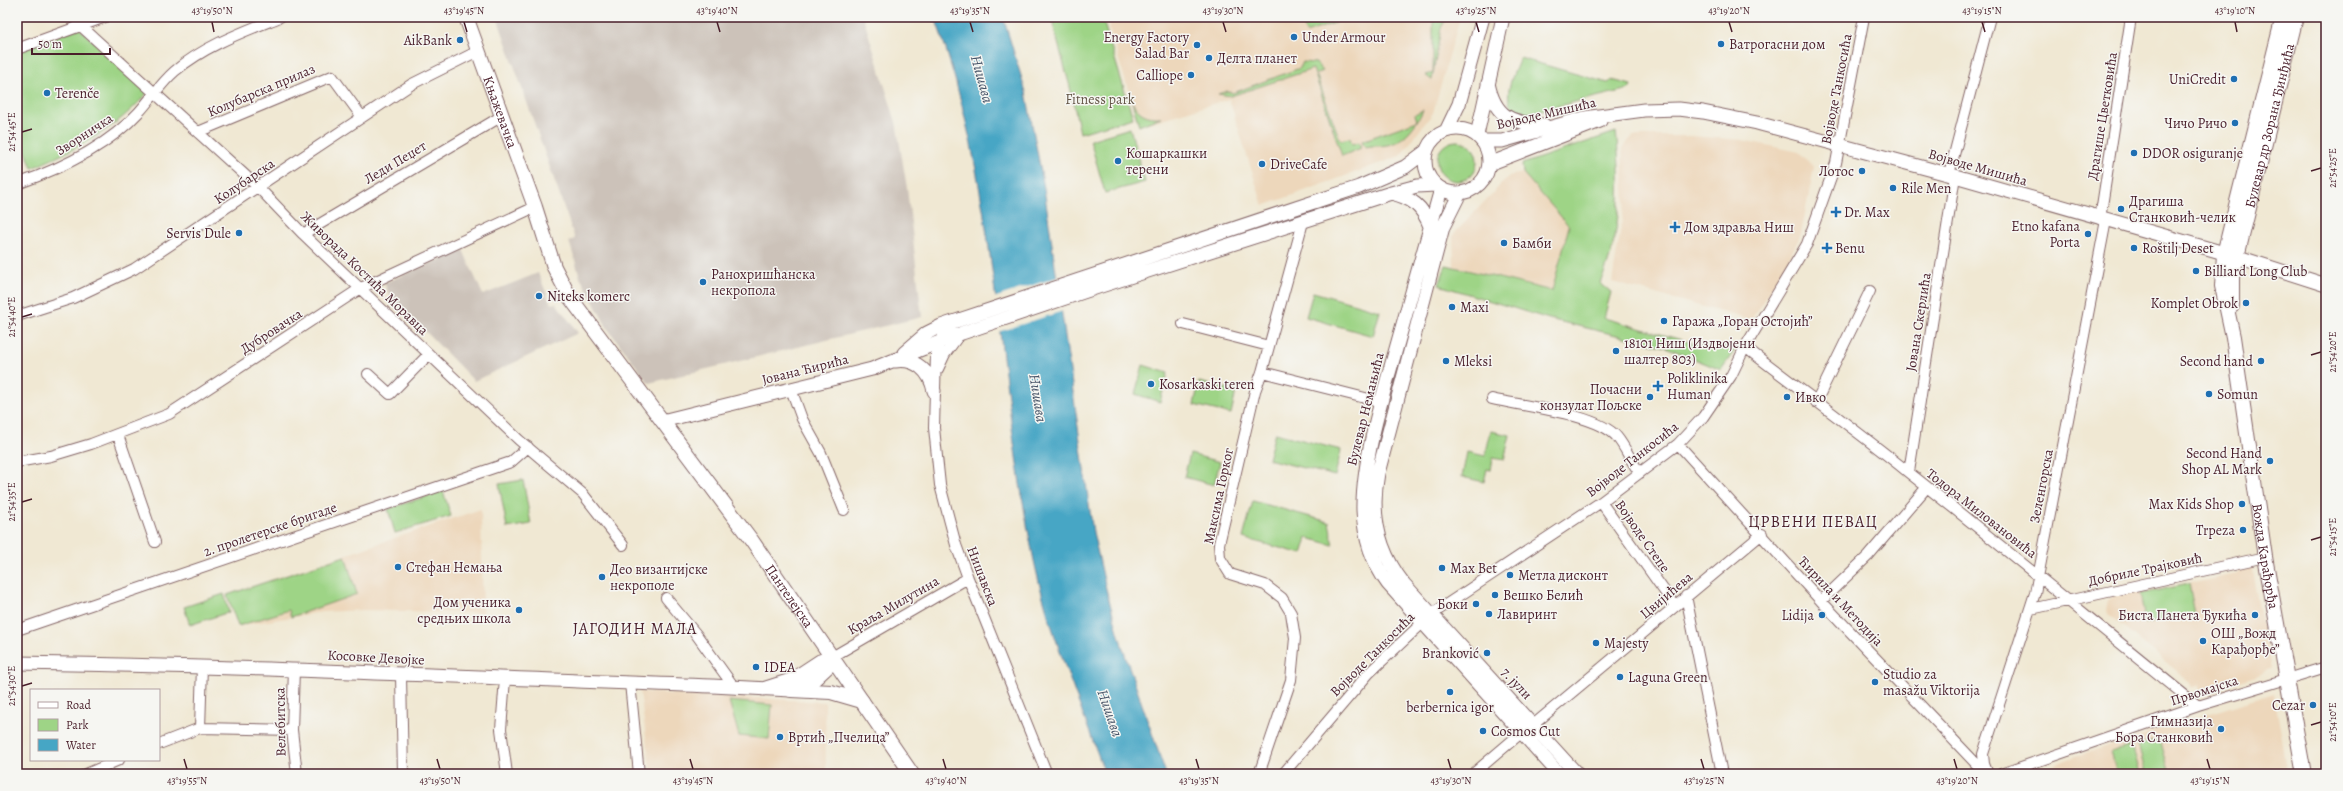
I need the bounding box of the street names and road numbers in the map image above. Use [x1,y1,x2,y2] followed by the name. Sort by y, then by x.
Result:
[1816,32,1857,146] street label: Војводе Танкосића
[2240,41,2299,210] street label: Булевар др Зорана Ђинђића
[2083,50,2122,182] street label: Драгише Цветковића
[204,59,318,122] street label: Колубарска прилаз
[478,73,522,151] street label: Књажевачка
[1494,93,1599,134] street label: Војводе Мишића
[52,108,117,160] street label: Зворничка
[361,136,430,188] street label: Леди Пеџет
[1926,144,2030,191] street label: Војводе Мишића
[210,154,279,209] street label: Колубарска
[297,207,433,340] street label: Живорада Костића Моравца
[1901,271,1936,373] street label: Јована Скерлића
[237,304,306,359] street label: Дубровачка
[760,349,851,389] street label: Јована Ћирића
[1342,350,1389,468] street label: Булевар Немањића
[1582,417,1683,501] street label: Војводе Танкосића
[1199,446,1238,546] street label: Максима Горког
[2025,447,2058,525] street label: Зеленгорска
[1922,464,2041,563] street label: Тодора Миловановића
[1611,496,1675,576] street label: Војводе Степе
[201,498,339,561] street label: 2. пролетерске бригаде
[2247,502,2283,611] street label: Вожда Карађорђа
[962,544,1003,609] street label: Нишавска
[2086,548,2204,591] street label: Добриле Трајковић
[1794,552,1888,651] street label: Ћирила и Методија
[761,560,818,632] street label: Пантелејска
[1636,567,1697,623] street label: Цвијићева
[844,571,943,639] street label: Краља Милутина
[1326,608,1419,701] street label: Војводе Танкосића
[327,645,425,670] street label: Косовке Девојке
[1497,663,1536,704] street label: 7. јули
[2168,670,2241,710] street label: Првомајска
[270,687,291,757] street label: Велебитска

